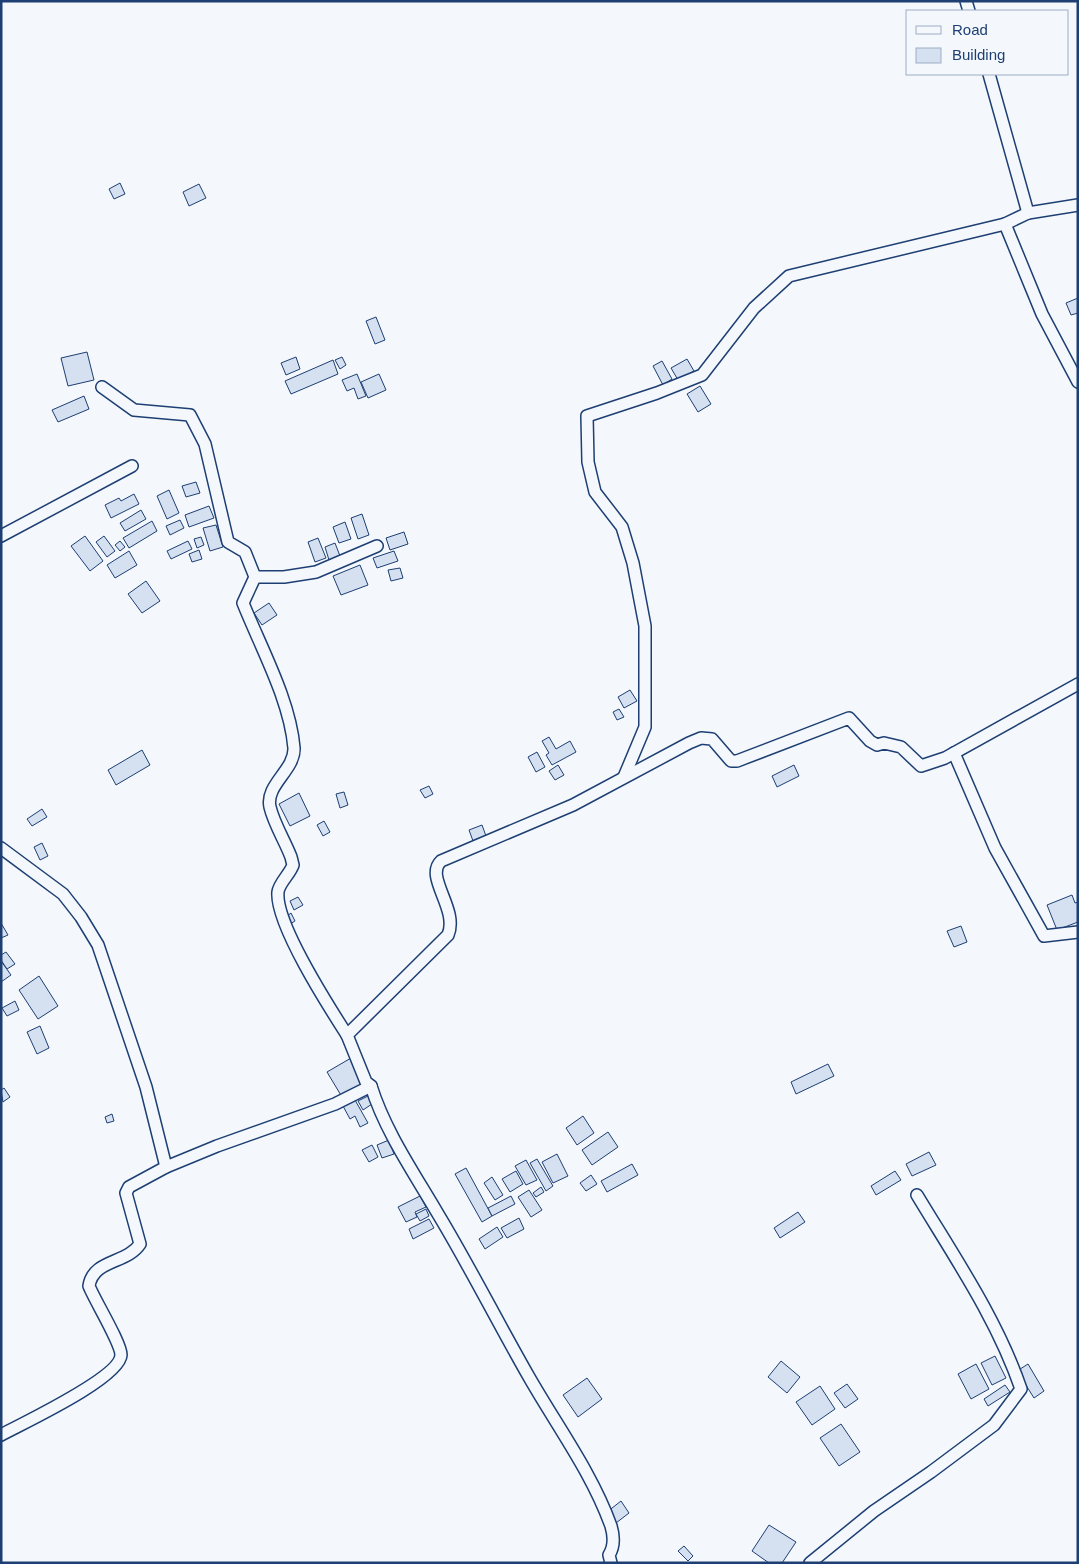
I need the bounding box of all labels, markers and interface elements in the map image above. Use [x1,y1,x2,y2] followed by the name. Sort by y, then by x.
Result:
[906,10,1069,75] legend
[952,21,988,38] text: Road
[952,46,1005,63] text: Building

